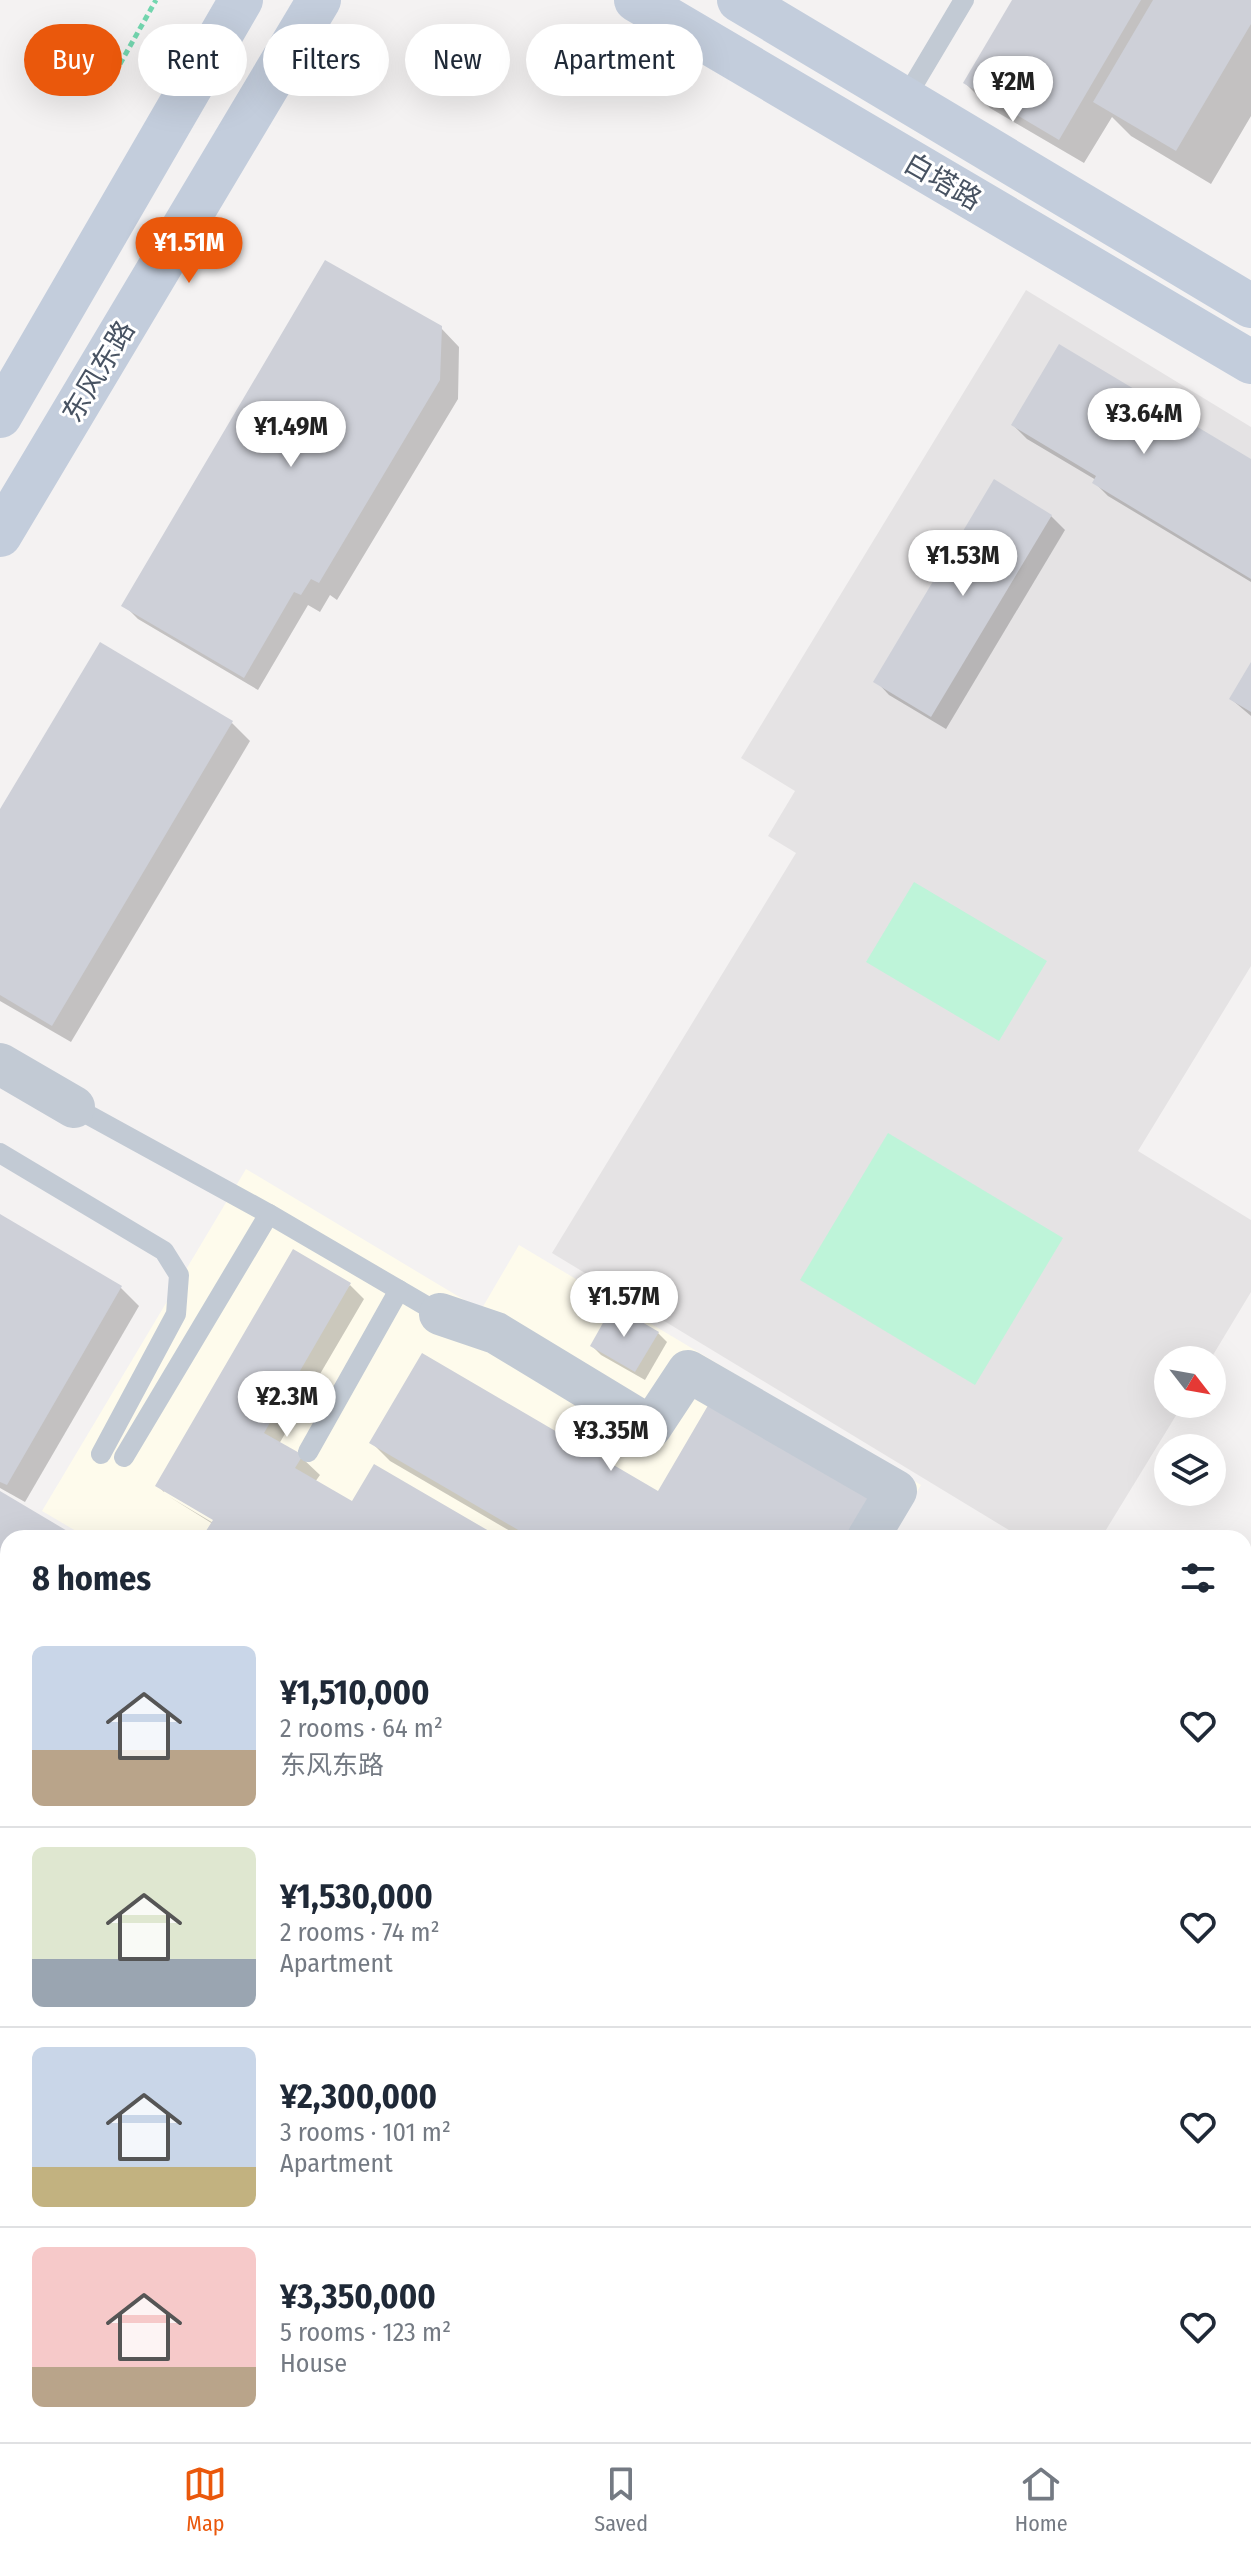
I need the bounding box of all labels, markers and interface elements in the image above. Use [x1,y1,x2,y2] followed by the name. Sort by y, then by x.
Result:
[24,24,122,96] chip: Buy
[138,24,247,96] chip: Rent
[263,24,389,96] chip: Filters
[405,24,510,96] chip: New
[526,24,703,96] chip: Apartment
[974,56,1052,124] pin: ¥2M
[991,66,1035,97] text: ¥2M
[898,146,987,217] street label: 白塔路
[124,217,254,285] pin: ¥1.51M
[154,227,224,258] text: ¥1.51M
[55,315,141,428] street label: 东风东路
[1079,388,1209,456] pin: ¥3.64M
[1106,398,1182,429] text: ¥3.64M
[226,401,356,469] pin: ¥1.49M
[254,411,328,442] text: ¥1.49M
[898,530,1028,598] pin: ¥1.53M
[926,540,1000,571] text: ¥1.53M
[559,1271,689,1339] pin: ¥1.57M
[588,1281,660,1312] text: ¥1.57M
[1154,1346,1226,1418] north arrow
[1154,1346,1226,1506] map controls
[231,1371,343,1439] pin: ¥2.3M
[256,1381,318,1412] text: ¥2.3M
[546,1405,676,1473] pin: ¥3.35M
[573,1415,649,1446] text: ¥3.35M
[1154,1434,1226,1506] button: layers
[1176,1556,1220,1600] icon: filters
[32,1558,151,1599] text: 8 homes
[280,1672,430,1713] text: ¥1,510,000
[96,1678,192,1774] icon: home
[1176,1704,1220,1748] icon: heart
[280,1713,443,1744] text: 2 rooms · 64 m²
[280,1750,384,1781] text: 东风东路
[280,1876,433,1917] text: ¥1,530,000
[96,1879,192,1975] icon: home
[1176,1905,1220,1949] icon: heart
[280,1917,440,1948] text: 2 rooms · 74 m²
[280,1948,393,1979] text: Apartment
[280,2076,437,2117] text: ¥2,300,000
[96,2079,192,2175] icon: home
[1176,2105,1220,2149] icon: heart
[280,2117,451,2148] text: 3 rooms · 101 m²
[280,2148,393,2179] text: Apartment
[280,2276,436,2317] text: ¥3,350,000
[96,2279,192,2375] icon: home
[1176,2305,1220,2349] icon: heart
[280,2317,451,2348] text: 5 rooms · 123 m²
[280,2348,347,2379] text: House
[183,2462,227,2537] tab: Map
[594,2462,648,2537] tab: Saved
[1015,2462,1068,2537] tab: Home

